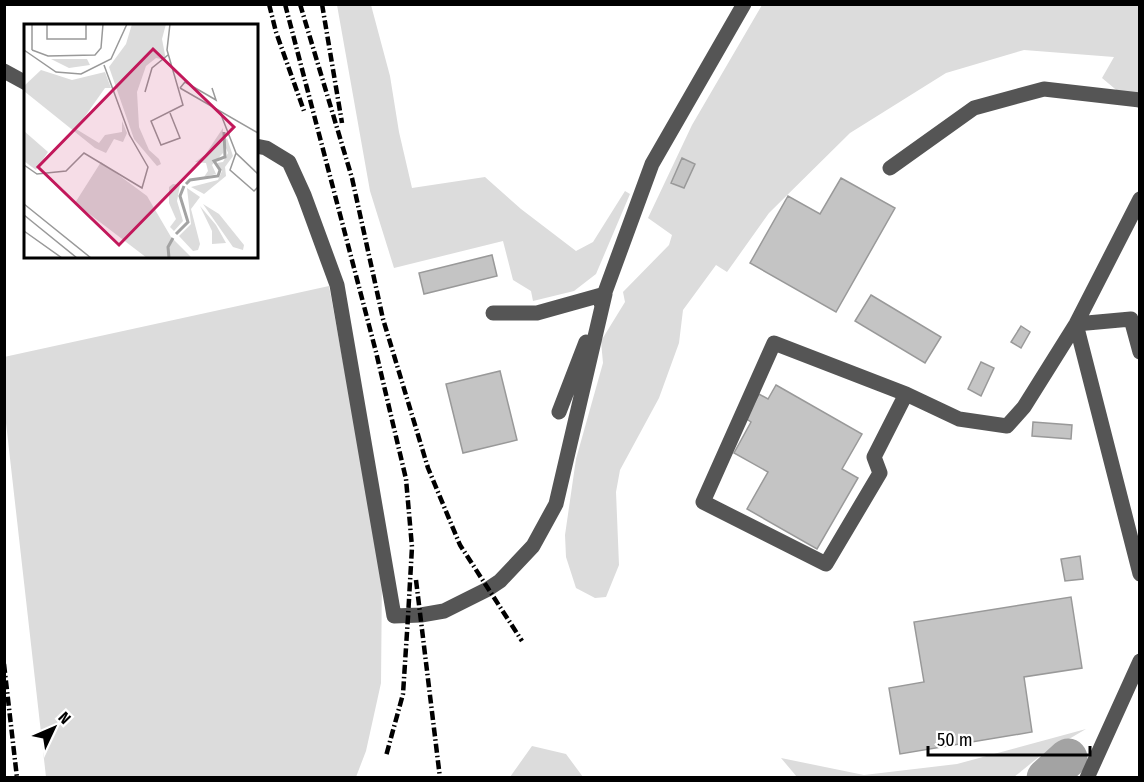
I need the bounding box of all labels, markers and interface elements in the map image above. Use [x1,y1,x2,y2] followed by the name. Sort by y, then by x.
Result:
[24,24,258,258] inset map
[24,698,84,758] north arrow
[54,708,75,728] text: N
[928,719,1090,757] scale bar
[937,729,973,751] text: 50 m

